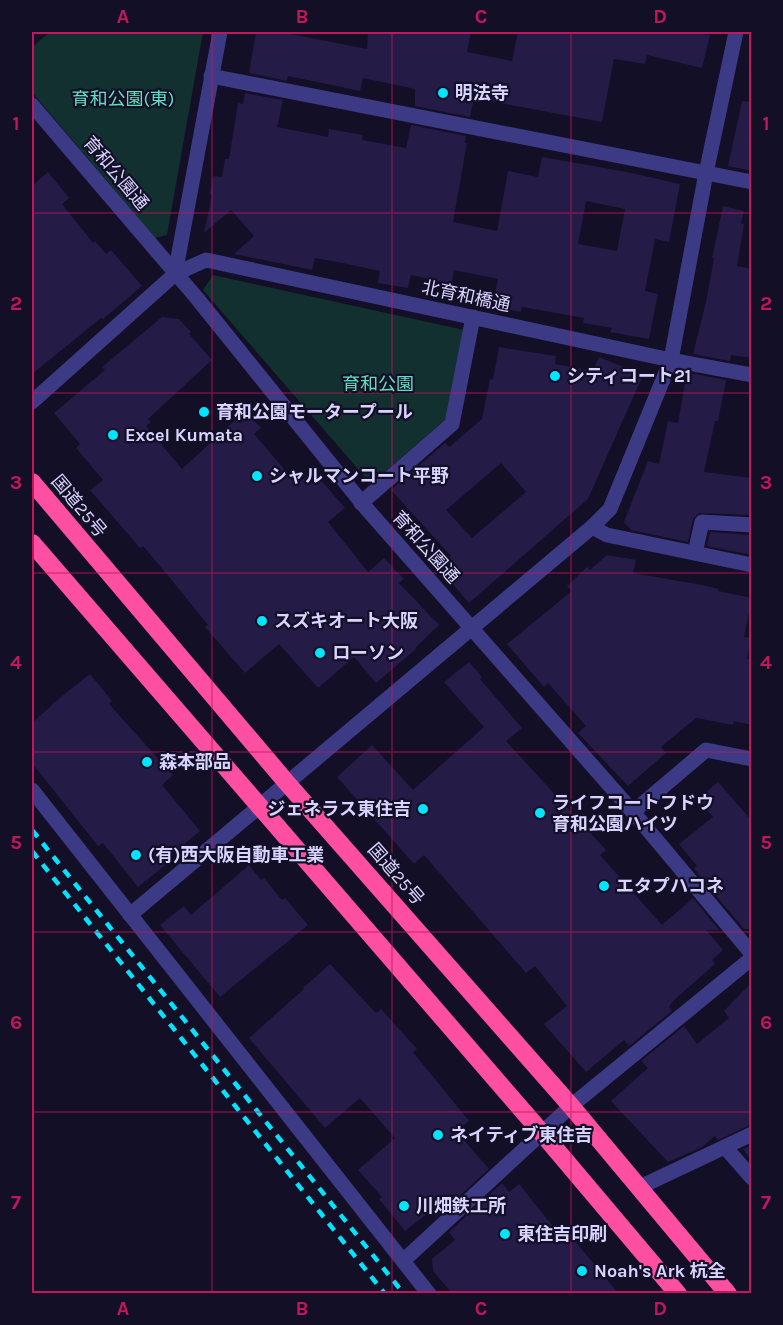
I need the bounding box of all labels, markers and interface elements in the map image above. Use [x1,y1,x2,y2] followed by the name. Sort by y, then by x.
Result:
[117,5,130,28] text: A
[296,5,308,28] text: B
[475,5,487,28] text: C
[653,5,667,28] text: D
[455,82,509,104] place label: 明法寺
[436,86,450,100] marker: 明法寺
[72,88,174,110] park label: 育和公園(東)
[12,112,20,135] text: 1
[762,112,770,135] text: 1
[79,131,153,215] street label: 育和公園通
[420,276,512,316] street label: 北育和橋通
[10,292,22,315] text: 2
[760,292,772,315] text: 2
[567,365,691,387] place label: シティコート21
[548,369,562,383] marker: シティコート21
[342,373,414,395] park label: 育和公園
[216,401,413,423] place label: 育和公園モータープール
[197,405,211,419] marker: 育和公園モータープール
[125,424,243,446] place label: Excel Kumata
[106,428,120,442] marker: Excel Kumata
[269,465,449,487] place label: シャルマンコート平野
[250,469,264,483] marker: シャルマンコート平野
[47,470,111,542] street label: 国道25号
[10,471,22,494] text: 3
[760,471,772,494] text: 3
[388,506,464,588] street label: 育和公園通
[274,610,418,632] place label: スズキオート大阪
[255,614,269,628] marker: スズキオート大阪
[332,642,404,664] place label: ローソン
[313,646,327,660] marker: ローソン
[10,651,22,674] text: 4
[760,651,772,674] text: 4
[159,751,231,773] place label: 森本部品
[140,755,154,769] marker: 森本部品
[552,792,714,835] place label: ライフコートフドウ 育和公園ハイツ
[267,798,411,820] place label: ジェネラス東住吉
[416,802,430,816] marker: ジェネラス東住吉
[533,806,547,820] marker: ライフコートフドウ 育和公園ハイツ
[10,831,22,854] text: 5
[760,831,772,854] text: 5
[363,839,429,909] street label: 国道25号
[148,844,324,866] place label: (有)西大阪自動車工業
[129,848,143,862] marker: (有)西大阪自動車工業
[616,875,724,897] place label: エタプハコネ
[597,879,611,893] marker: エタプハコネ
[10,1011,22,1034] text: 6
[760,1011,772,1034] text: 6
[450,1124,593,1146] place label: ネイティブ東住吉
[431,1128,445,1142] marker: ネイティブ東住吉
[11,1191,21,1214] text: 7
[761,1191,771,1214] text: 7
[416,1195,506,1217] place label: 川畑鉄工所
[397,1199,411,1213] marker: 川畑鉄工所
[517,1223,607,1245] place label: 東住吉印刷
[498,1227,512,1241] marker: 東住吉印刷
[594,1260,726,1282] place label: Noah's Ark 杭全
[575,1264,589,1278] marker: Noah's Ark 杭全
[117,1297,130,1320] text: A
[296,1297,308,1320] text: B
[475,1297,487,1320] text: C
[653,1297,667,1320] text: D

